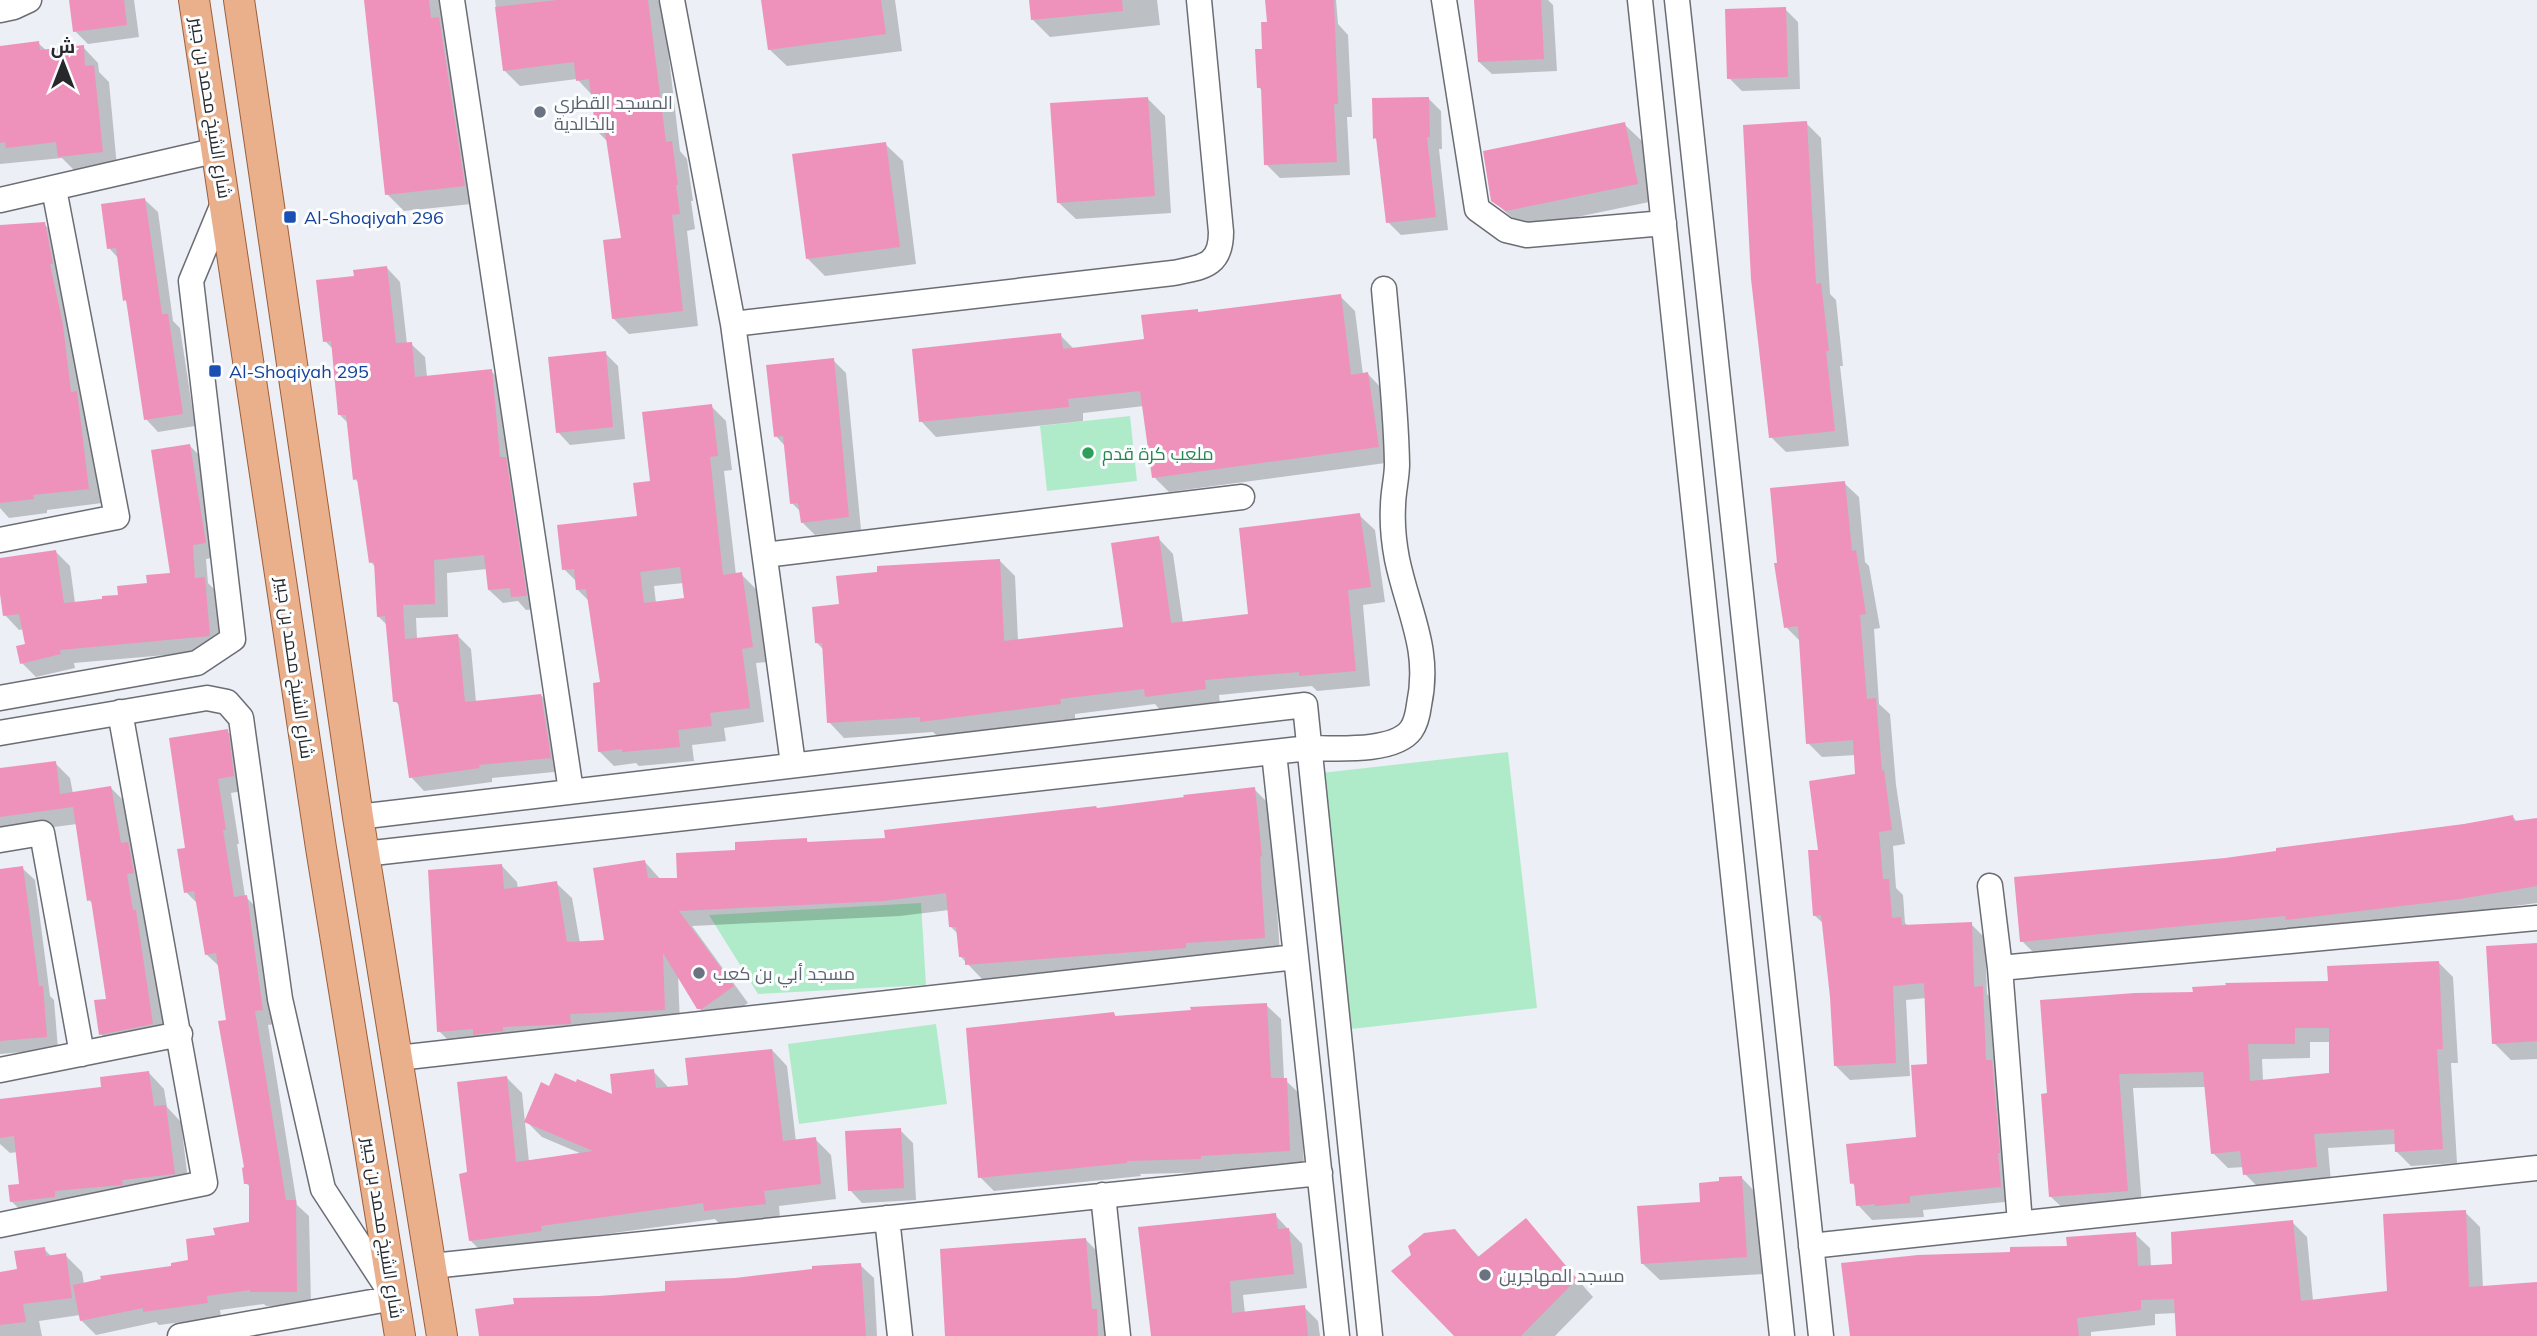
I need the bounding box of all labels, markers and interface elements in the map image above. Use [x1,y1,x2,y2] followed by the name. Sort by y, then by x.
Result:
[184,15,237,200] street label: شارع الشيخ محمد بن جبير
[28,28,98,98] north arrow
[51,34,75,58] text: ش
[554,91,673,135] place label: المسجد القطري بالخالدية
[532,104,548,120] marker: المسجد القطري بالخالدية
[304,206,444,229] place label: Al-Shoqiyah 296
[282,209,298,225] marker: Al-Shoqiyah 296
[229,360,369,383] place label: Al-Shoqiyah 295
[207,363,223,379] marker: Al-Shoqiyah 295
[1102,442,1214,466] place label: ملعب كرة قدم
[1080,445,1096,461] marker: ملعب كرة قدم
[270,575,319,760] street label: شارع الشيخ محمد بن جبير
[713,962,855,988] place label: مسجد أبي بن كعب
[691,965,707,981] marker: مسجد أبي بن كعب
[356,1135,409,1320] street label: شارع الشيخ محمد بن جبير
[1499,1264,1625,1287] place label: مسجد المهاجرين
[1477,1267,1493,1283] marker: مسجد المهاجرين

